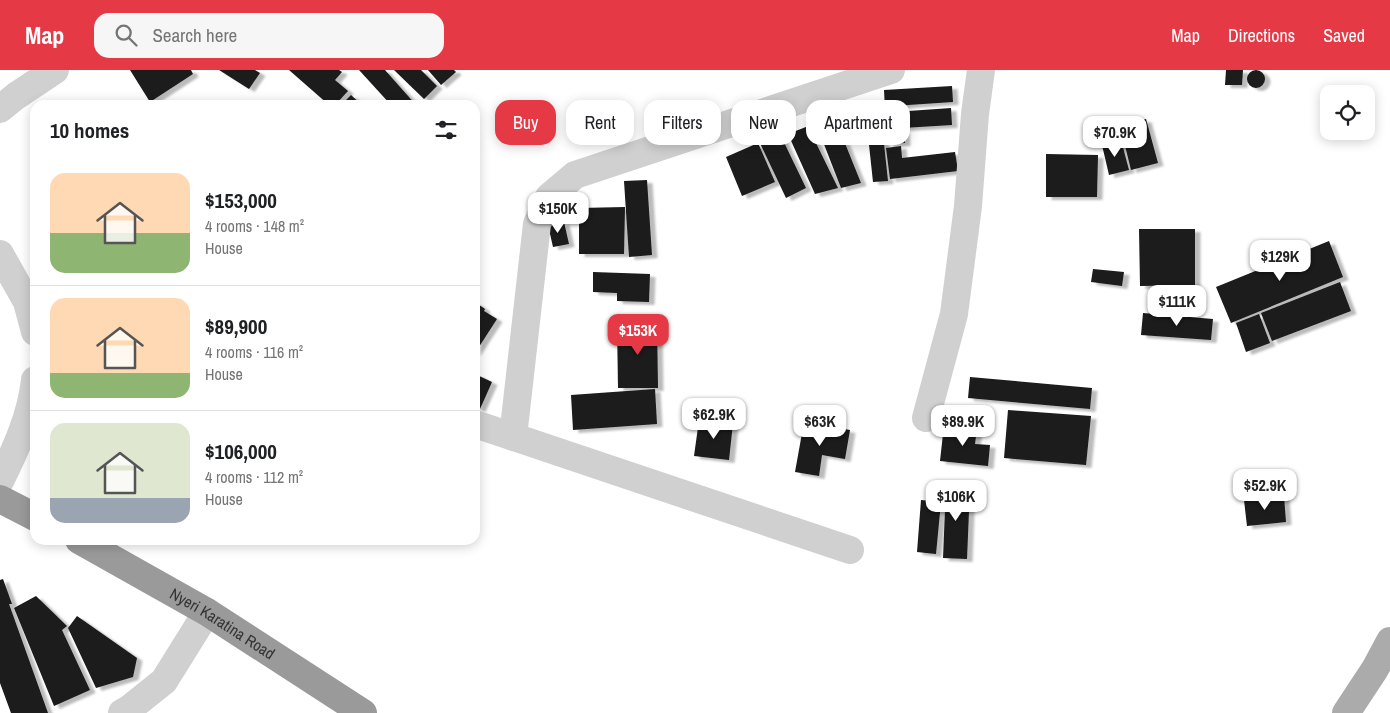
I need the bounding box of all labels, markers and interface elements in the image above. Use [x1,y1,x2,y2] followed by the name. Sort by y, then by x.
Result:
[94,13,444,58] search box
[25,19,64,51] text: Map
[112,21,140,49] icon: search
[152,22,237,48] text: Search here
[1171,23,1200,48] text: Map
[1228,23,1295,48] text: Directions
[1323,23,1365,48] text: Saved
[1320,85,1375,140] map controls
[1320,85,1375,140] button: locate
[495,100,556,145] chip: Buy
[566,100,634,145] chip: Rent
[644,100,721,145] chip: Filters
[731,100,796,145] chip: New
[806,100,910,145] chip: Apartment
[50,116,129,145] text: 10 homes
[432,116,460,144] icon: filters
[1074,116,1156,158] pin: $70.9K
[1094,121,1136,143] text: $70.9K
[205,186,277,215] text: $153,000
[523,191,593,234] pin: $150K
[90,193,150,253] icon: home
[539,197,577,219] text: $150K
[205,215,304,237] text: 4 rooms · 148 m²
[205,237,243,259] text: House
[1245,240,1315,282] pin: $129K
[1261,245,1299,267] text: $129K
[1142,284,1212,327] pin: $111K
[1158,290,1196,312] text: $111K
[205,312,267,341] text: $89,900
[603,314,673,356] pin: $153K
[90,318,150,378] icon: home
[619,319,657,341] text: $153K
[205,341,303,363] text: 4 rooms · 116 m²
[205,363,243,385] text: House
[673,398,755,440] pin: $62.9K
[693,403,735,425] text: $62.9K
[790,404,850,447] pin: $63K
[922,404,1004,447] pin: $89.9K
[804,410,836,432] text: $63K
[942,410,984,432] text: $89.9K
[205,437,277,466] text: $106,000
[90,443,150,503] icon: home
[205,466,303,488] text: 4 rooms · 112 m²
[1224,468,1306,511] pin: $52.9K
[1244,474,1286,496] text: $52.9K
[921,480,991,522] pin: $106K
[937,485,975,507] text: $106K
[205,488,243,510] text: House
[166,582,279,664] street label: Nyeri Karatina Road

